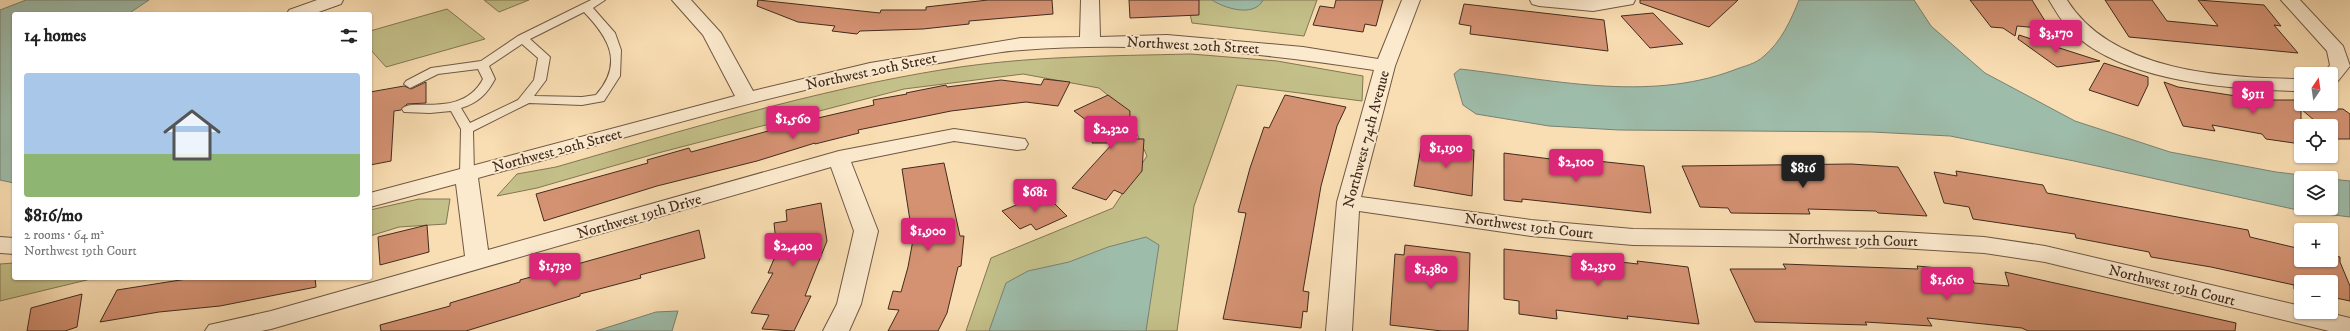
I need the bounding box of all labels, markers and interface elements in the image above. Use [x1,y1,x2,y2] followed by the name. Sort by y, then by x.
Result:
[2023,20,2089,54] pin: $3,170
[24,25,86,47] text: 14 homes
[338,25,360,47] icon: filters
[2039,25,2073,41] text: $3,170
[1126,33,1260,58] street label: Northwest 20th Street
[804,48,938,95] street label: Northwest 20th Street
[2294,67,2338,111] north arrow
[2294,67,2338,319] map controls
[1339,68,1394,210] street label: Northwest 74th Avenue
[2229,81,2277,115] pin: $911
[2241,86,2265,102] text: $911
[156,99,228,171] icon: home
[760,106,826,140] pin: $1,560
[775,111,811,127] text: $1,560
[1078,116,1144,150] pin: $2,320
[2294,119,2338,163] button: locate
[1093,121,1129,137] text: $2,320
[490,124,624,177] street label: Northwest 20th Street
[1413,135,1479,169] pin: $1,190
[1429,140,1463,156] text: $1,190
[1543,149,1609,183] pin: $2,100
[1558,154,1594,170] text: $2,100
[1779,155,1827,189] pin: $816
[1790,160,1816,176] text: $816
[2294,171,2338,215] button: layers
[1011,179,1059,213] pin: $681
[1022,184,1048,200] text: $681
[575,190,703,243] street label: Northwest 19th Drive
[24,205,82,227] text: $816/mo
[1463,209,1595,244] street label: Northwest 19th Court
[895,218,961,252] pin: $1,900
[910,223,946,239] text: $1,900
[2294,223,2338,267] button: +
[24,227,104,243] text: 2 rooms · 64 m²
[1788,230,1918,251] street label: Northwest 19th Court
[760,233,826,267] pin: $2,400
[774,238,812,254] text: $2,400
[24,243,137,259] text: Northwest 19th Court
[522,253,588,287] pin: $1,730
[1565,253,1631,287] pin: $2,350
[1398,256,1464,290] pin: $1,380
[538,258,572,274] text: $1,730
[1580,258,1616,274] text: $2,350
[1414,261,1448,277] text: $1,380
[2107,261,2237,310] street label: Northwest 19th Court
[1914,267,1980,301] pin: $1,610
[1930,272,1964,288] text: $1,610
[2294,275,2338,319] button: −

